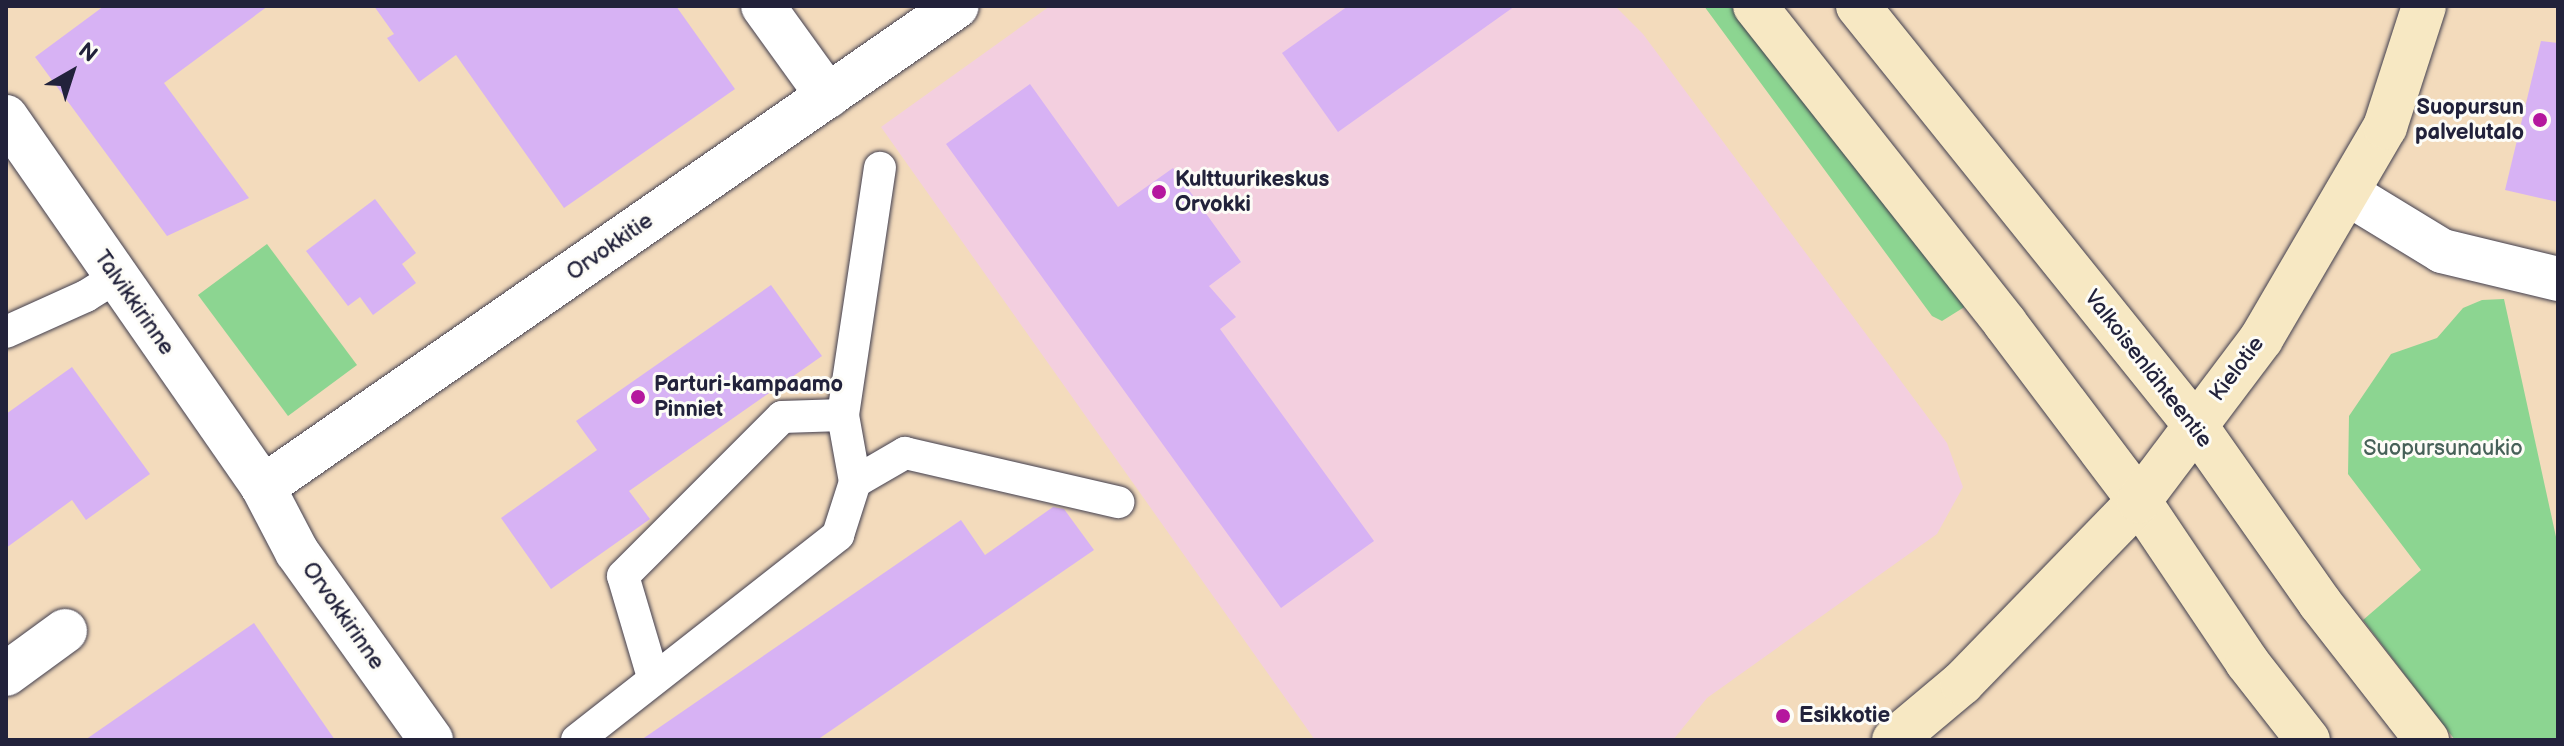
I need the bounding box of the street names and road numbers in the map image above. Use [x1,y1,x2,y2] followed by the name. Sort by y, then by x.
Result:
[562,208,658,286] street label: Orvokkitie
[88,246,180,360] street label: Talvikkirinne
[2078,285,2218,453] street label: Valkoisenlähteentie
[2204,331,2270,407] street label: Kielotie
[296,557,390,675] street label: Orvokkirinne

